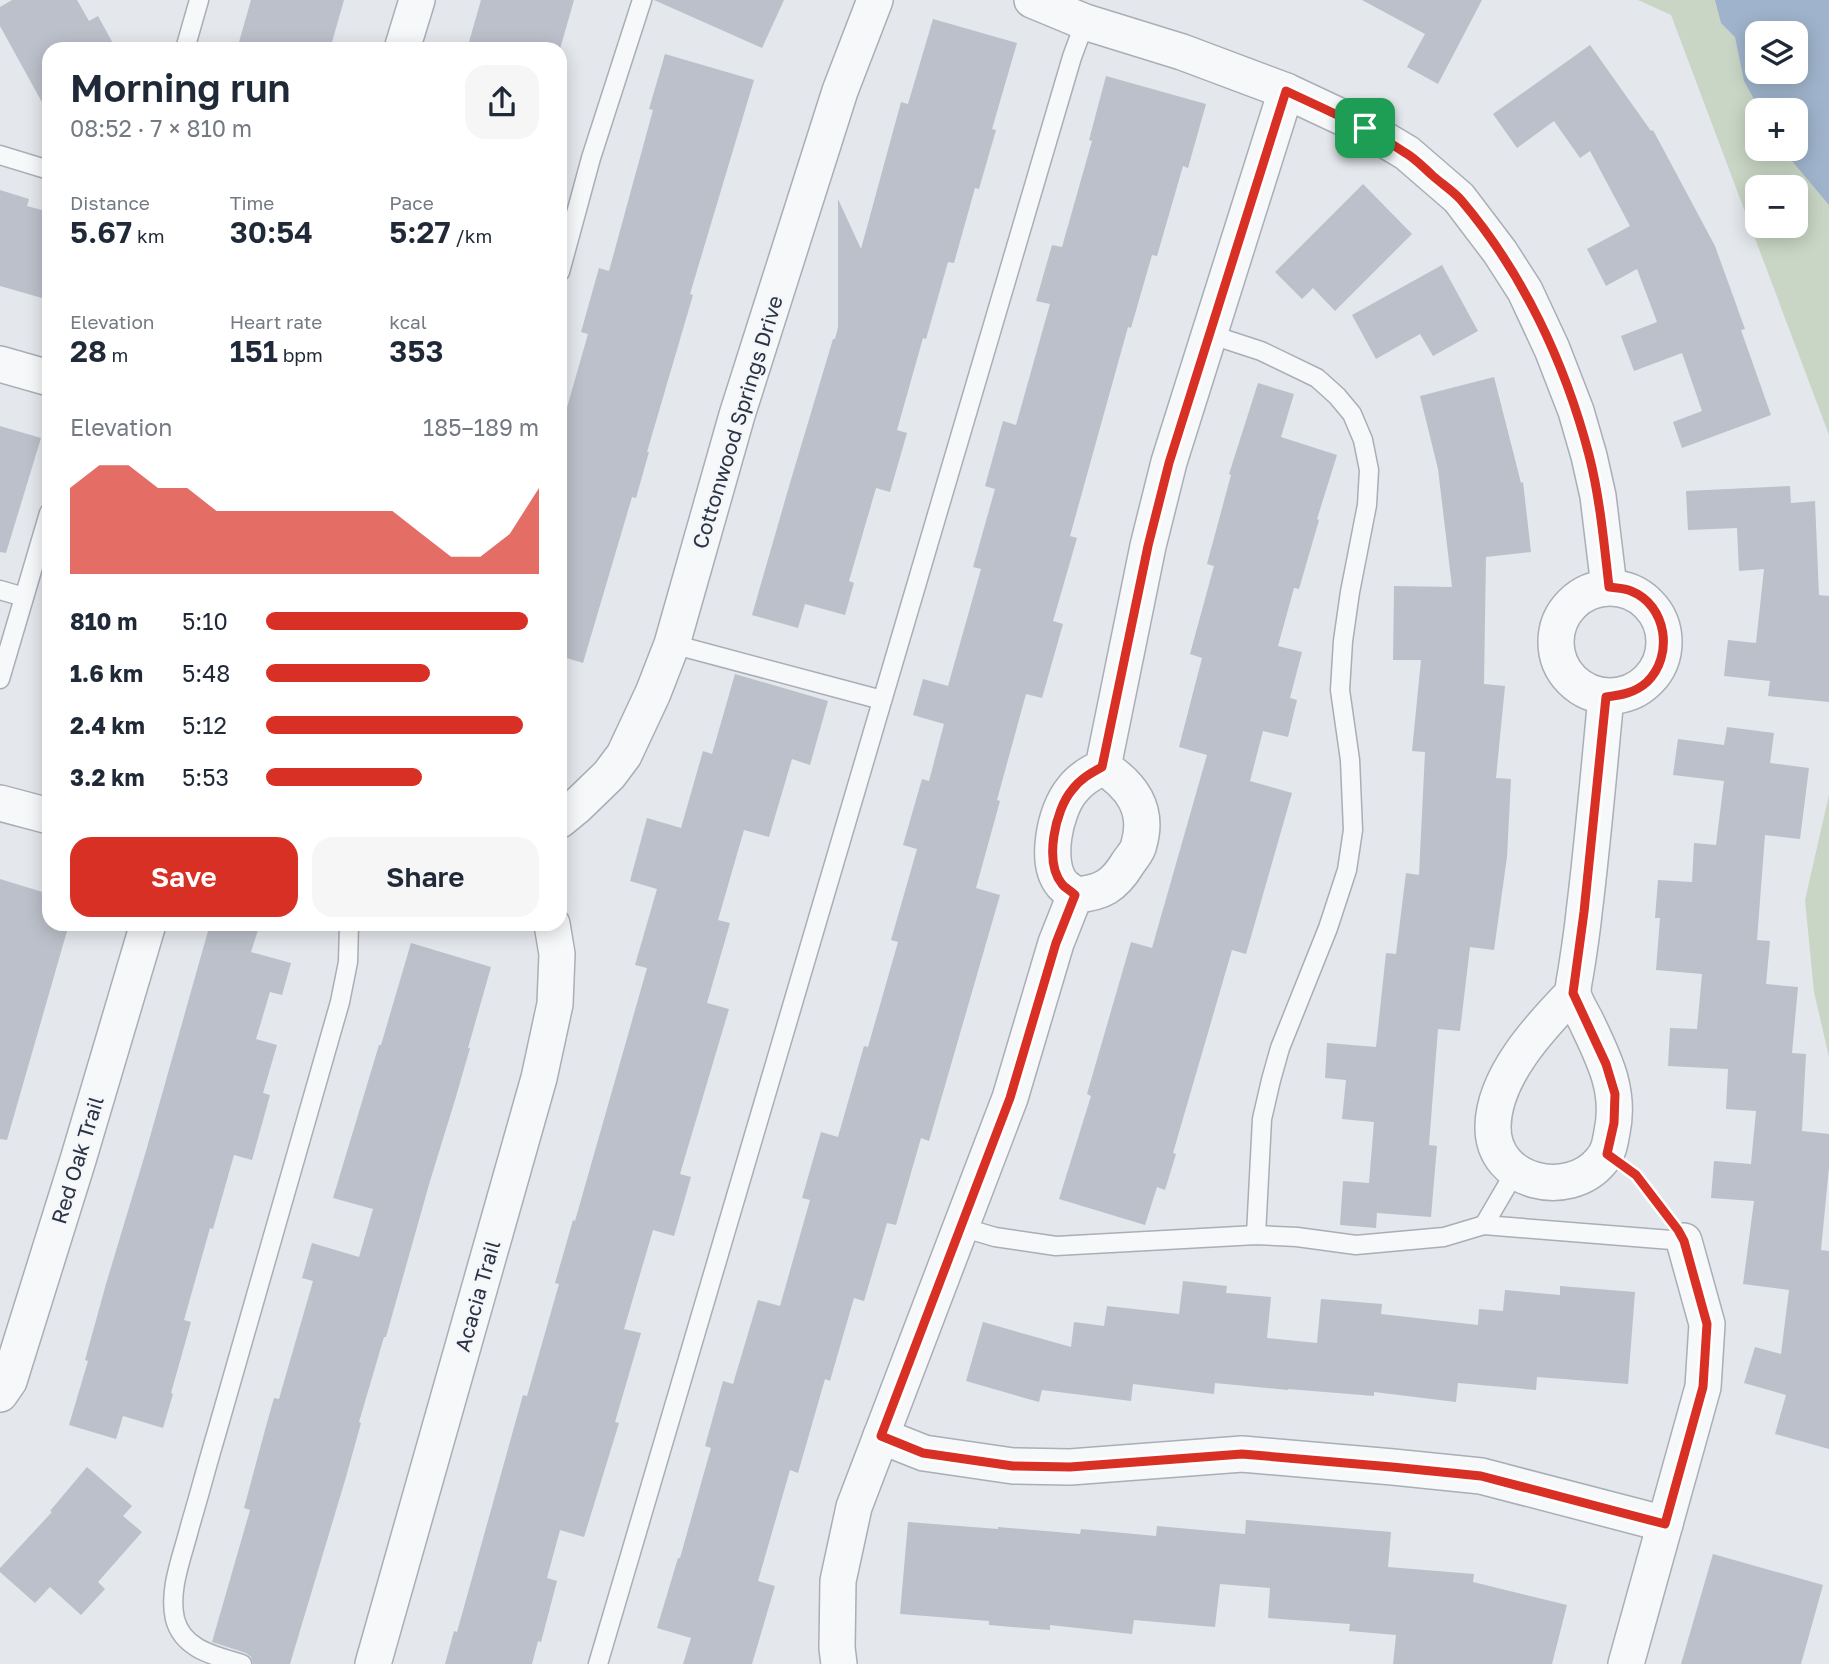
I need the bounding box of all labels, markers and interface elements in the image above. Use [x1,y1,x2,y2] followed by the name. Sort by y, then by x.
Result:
[1745,21,1808,238] map controls
[1745,21,1808,84] button: layers
[70,65,291,110] text: Morning run
[465,65,539,139] button: share
[1335,98,1395,158] pin
[1745,98,1808,161] button: +
[1346,109,1384,147] icon: arrive
[70,114,252,142] text: 08:52 · 7 × 810 m
[1745,175,1808,238] button: −
[70,191,150,214] text: Distance
[230,191,274,214] text: Time
[389,191,434,214] text: Pace
[70,214,132,250] text: 5.67
[230,214,313,250] text: 30:54
[389,214,451,250] text: 5:27
[132,224,165,247] text: km
[451,224,492,247] text: /km
[686,292,788,552] street label: Cottonwood Springs Drive
[70,310,155,333] text: Elevation
[230,310,322,333] text: Heart rate
[389,310,427,333] text: kcal
[70,333,107,369] text: 28
[230,333,278,369] text: 151
[389,333,444,369] text: 353
[107,343,128,366] text: m
[278,343,323,366] text: bpm
[70,413,172,441] text: Elevation
[423,413,539,441] text: 185–189 m
[70,607,137,635] text: 810 m
[182,607,228,635] text: 5:10
[70,659,143,687] text: 1.6 km
[182,659,230,687] text: 5:48
[70,711,145,739] text: 2.4 km
[182,711,227,739] text: 5:12
[70,763,145,791] text: 3.2 km
[182,763,229,791] text: 5:53
[70,837,298,917] button: Save
[312,837,539,917] button: Share
[45,1093,109,1227] street label: Red Oak Trail
[449,1237,505,1355] street label: Acacia Trail

